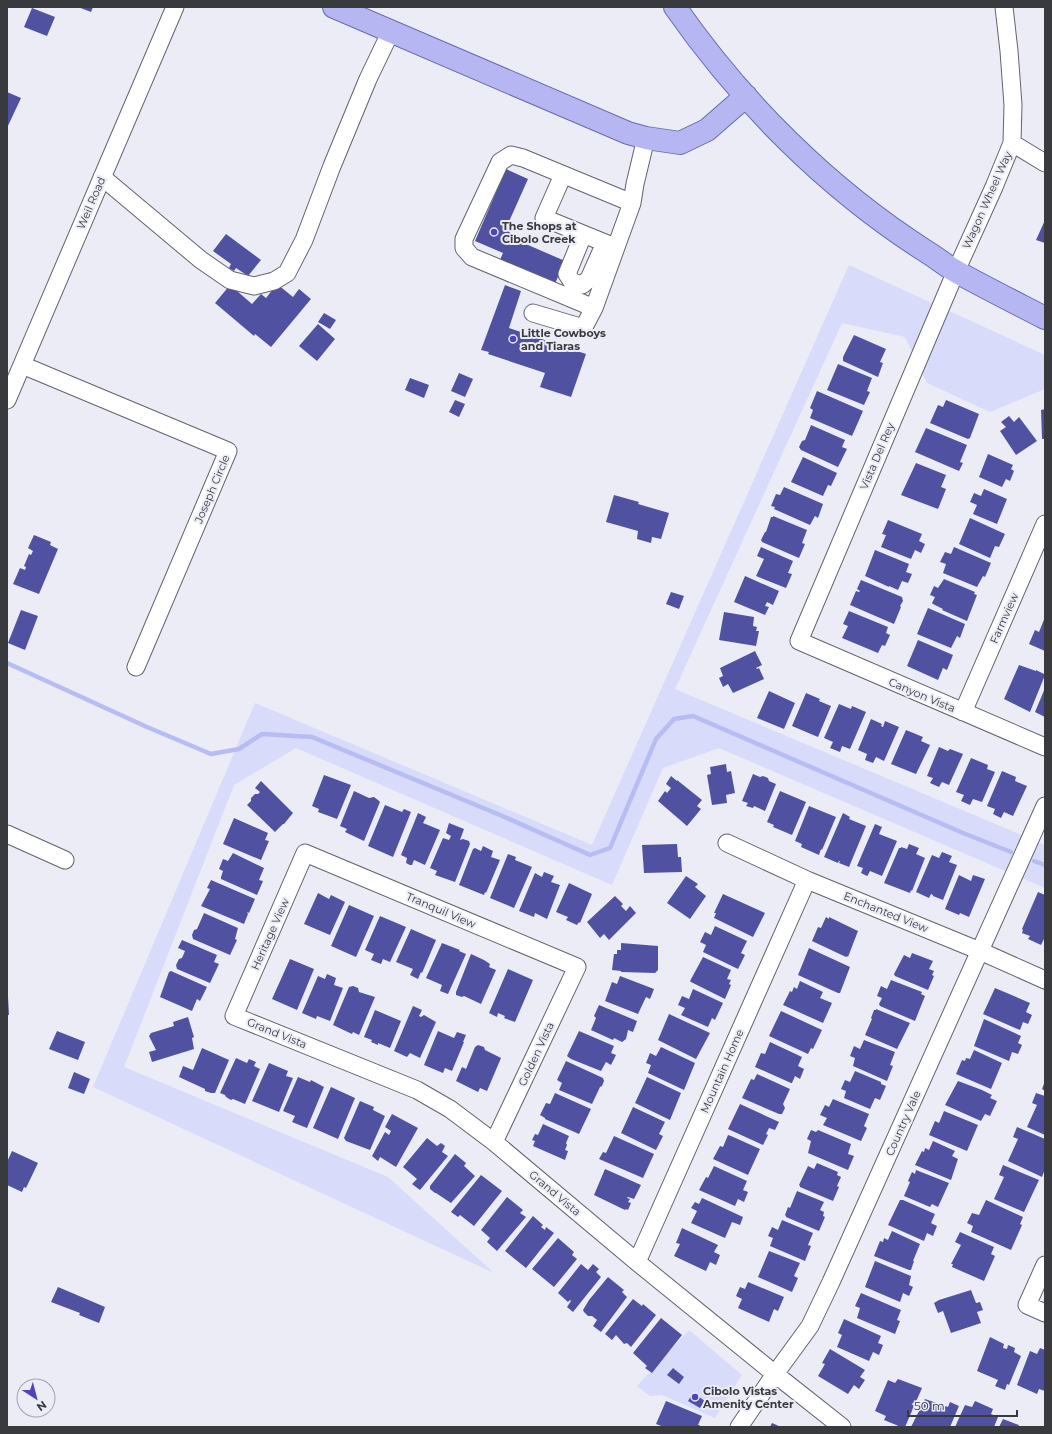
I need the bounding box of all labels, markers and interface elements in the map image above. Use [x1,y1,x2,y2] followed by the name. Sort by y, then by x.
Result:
[959,149,1015,251] street label: Wagon Wheel Way
[74,175,108,231] street label: Weil Road
[502,219,577,246] place label: The Shops at Cibolo Creek
[489,227,499,237] marker: The Shops at Cibolo Creek
[521,326,606,353] place label: Little Cowboys and Tiaras
[508,334,518,344] marker: Little Cowboys and Tiaras
[857,420,897,492] street label: Vista Del Rey
[191,452,233,526] street label: Joseph Circle
[987,590,1022,646] street label: Farmview
[887,675,957,715] street label: Canyon Vista
[404,889,478,931] street label: Tranquil View
[842,889,931,935] street label: Enchanted View
[248,896,292,972] street label: Heritage View
[245,1015,309,1051] street label: Grand Vista
[515,1020,557,1088] street label: Golden Vista
[697,1027,747,1115] street label: Mountain Home
[882,1088,924,1158] street label: Country Vale
[526,1167,584,1219] street label: Grand Vista
[16,1378,56,1418] north arrow
[702,1384,794,1411] place label: Cibolo Vistas Amenity Center
[690,1392,700,1402] marker: Cibolo Vistas Amenity Center
[908,1392,1017,1418] scale bar
[34,1398,50,1414] text: N
[914,1398,945,1413] text: 50 m

